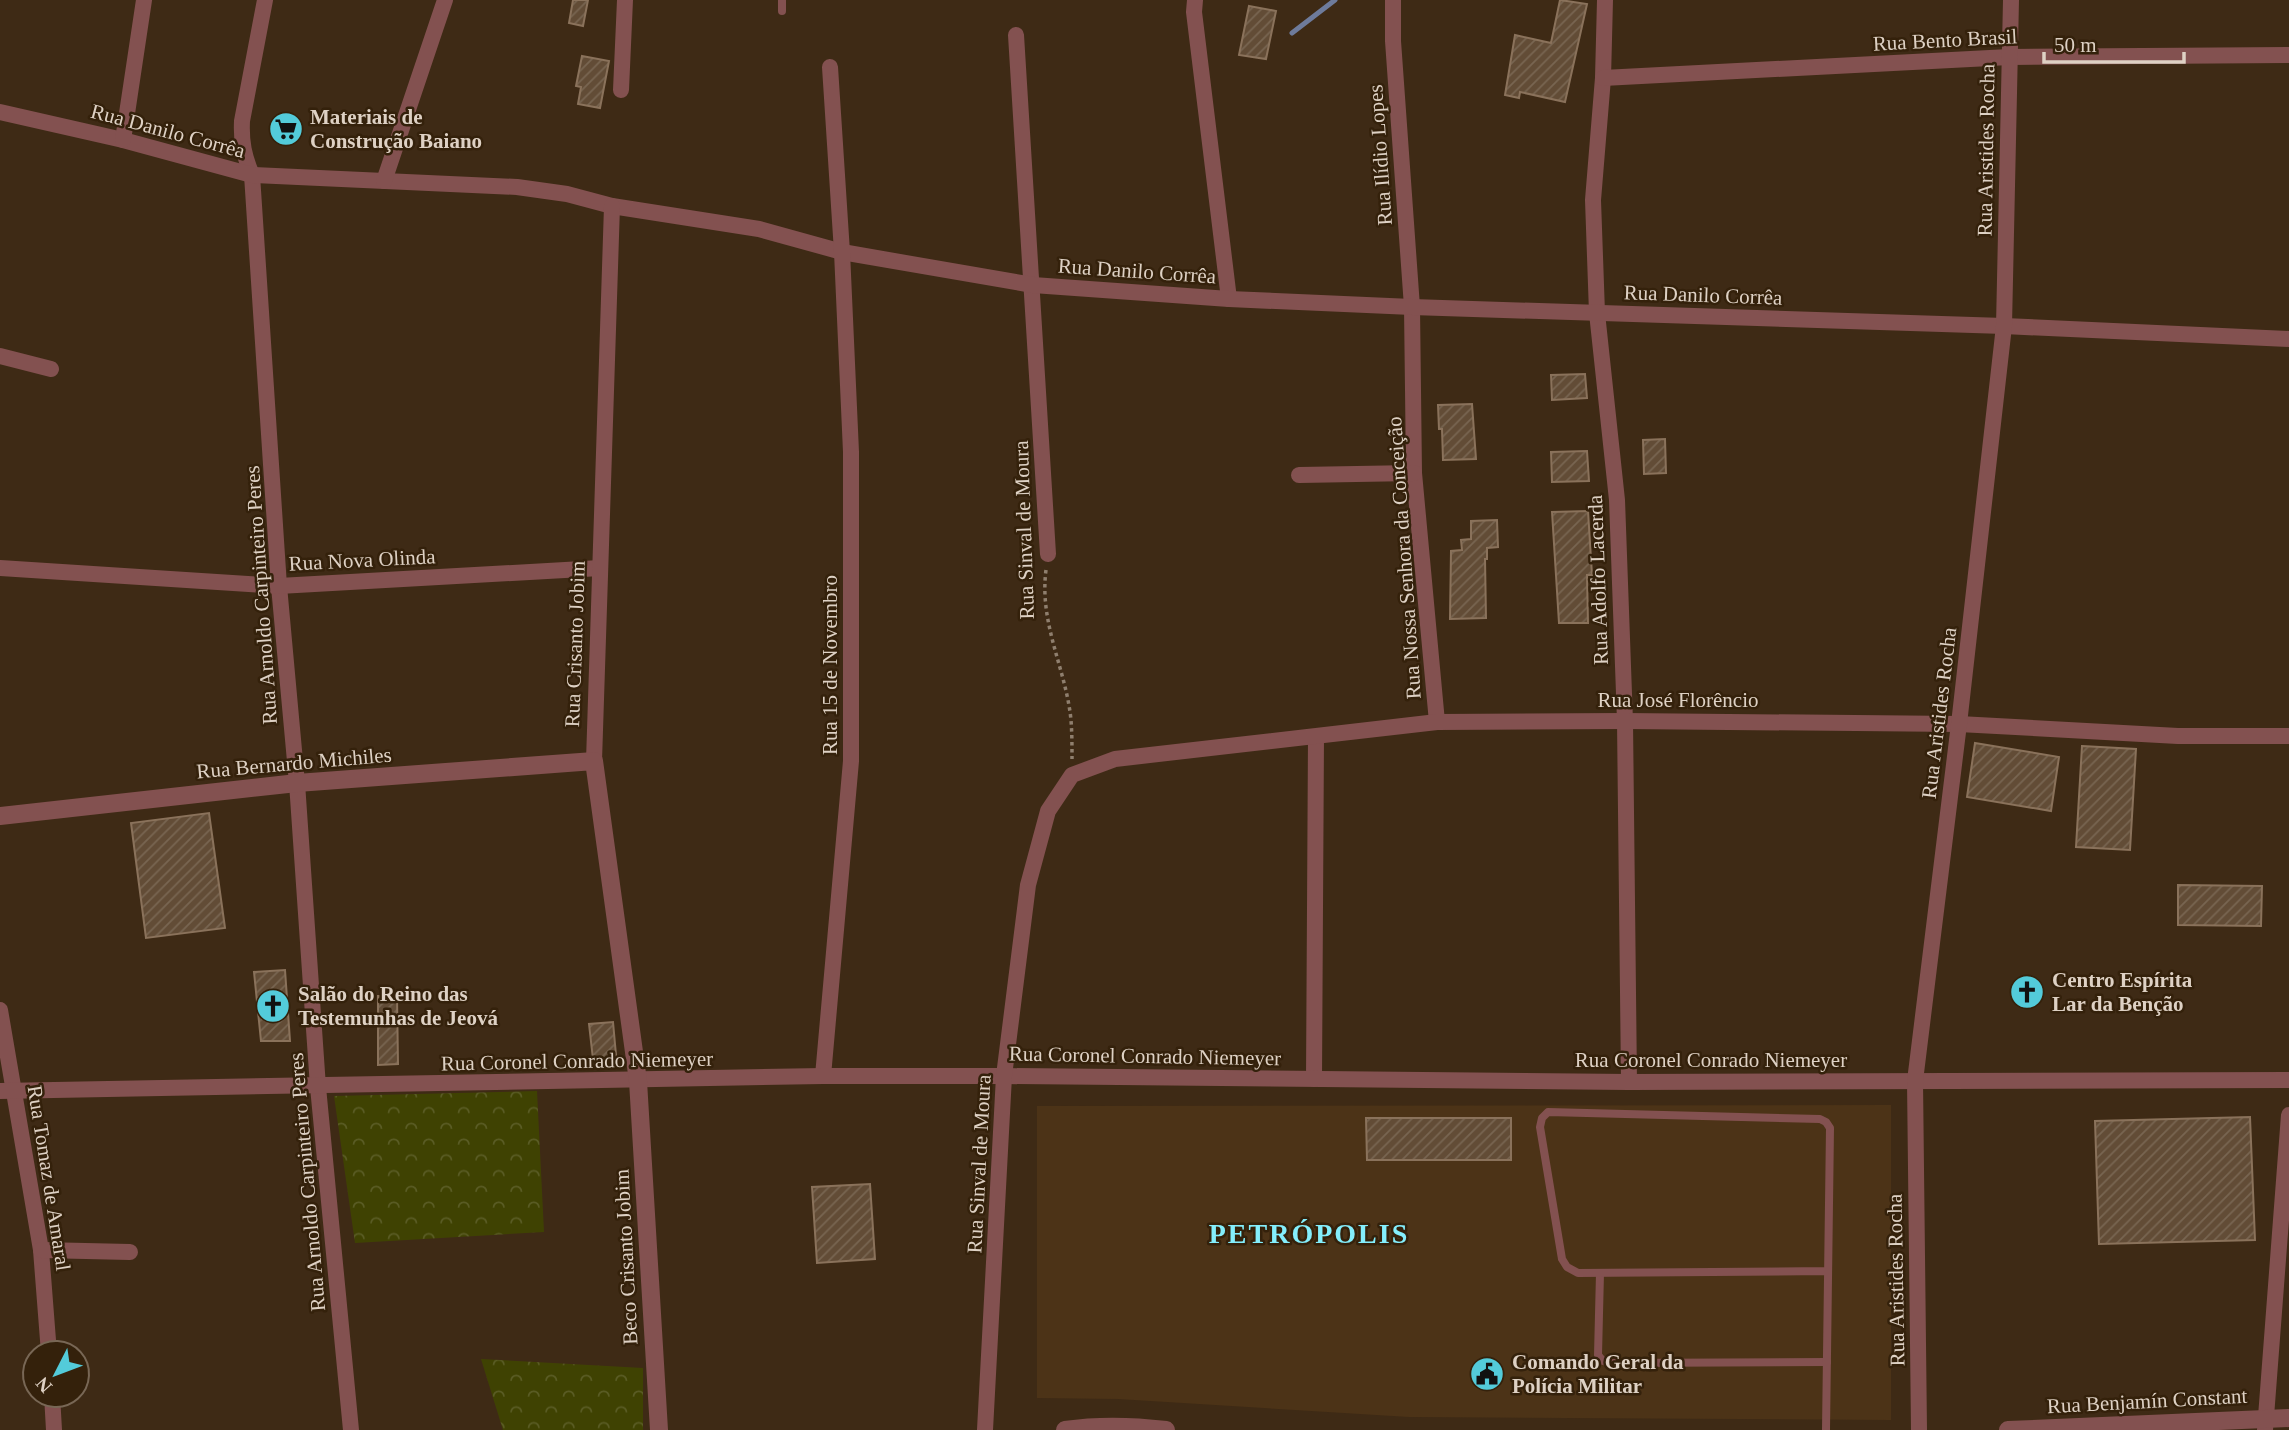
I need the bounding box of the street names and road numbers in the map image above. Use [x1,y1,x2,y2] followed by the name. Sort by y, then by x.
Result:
[1872,24,2018,56] street label: Rua Bento Brasil
[1972,63,2000,237] street label: Rua Aristides Rocha
[1363,84,1397,226] street label: Rua Ilídio Lopes
[88,99,248,163] street label: Rua Danilo Corrêa
[1057,253,1218,289] street label: Rua Danilo Corrêa
[1623,280,1783,310] street label: Rua Danilo Corrêa
[1382,416,1426,700] street label: Rua Nossa Senhora da Conceição
[1009,439,1039,620] street label: Rua Sinval de Moura
[240,465,282,725] street label: Rua Arnoldo Carpinteiro Peres
[1583,494,1613,666] street label: Rua Adolfo Lacerda
[288,544,437,576] street label: Rua Nova Olinda
[560,560,590,728] street label: Rua Crisanto Jobim
[818,575,842,755] street label: Rua 15 de Novembro
[1917,625,1962,800] street label: Rua Aristides Rocha
[1598,688,1758,712] street label: Rua José Florêncio
[195,743,393,783] street label: Rua Bernardo Michiles
[1009,1042,1281,1070] street label: Rua Coronel Conrado Niemeyer
[441,1047,713,1075] street label: Rua Coronel Conrado Niemeyer
[1575,1048,1847,1072] street label: Rua Coronel Conrado Niemeyer
[284,1052,330,1312] street label: Rua Arnoldo Carpinteiro Peres
[962,1073,996,1254] street label: Rua Sinval de Moura
[22,1083,76,1273] street label: Rua Tomaz de Amaral
[609,1168,643,1346] street label: Beco Crisanto Jobim
[1882,1193,1910,1367] street label: Rua Aristides Rocha
[2046,1384,2248,1418] street label: Rua Benjamín Constant

